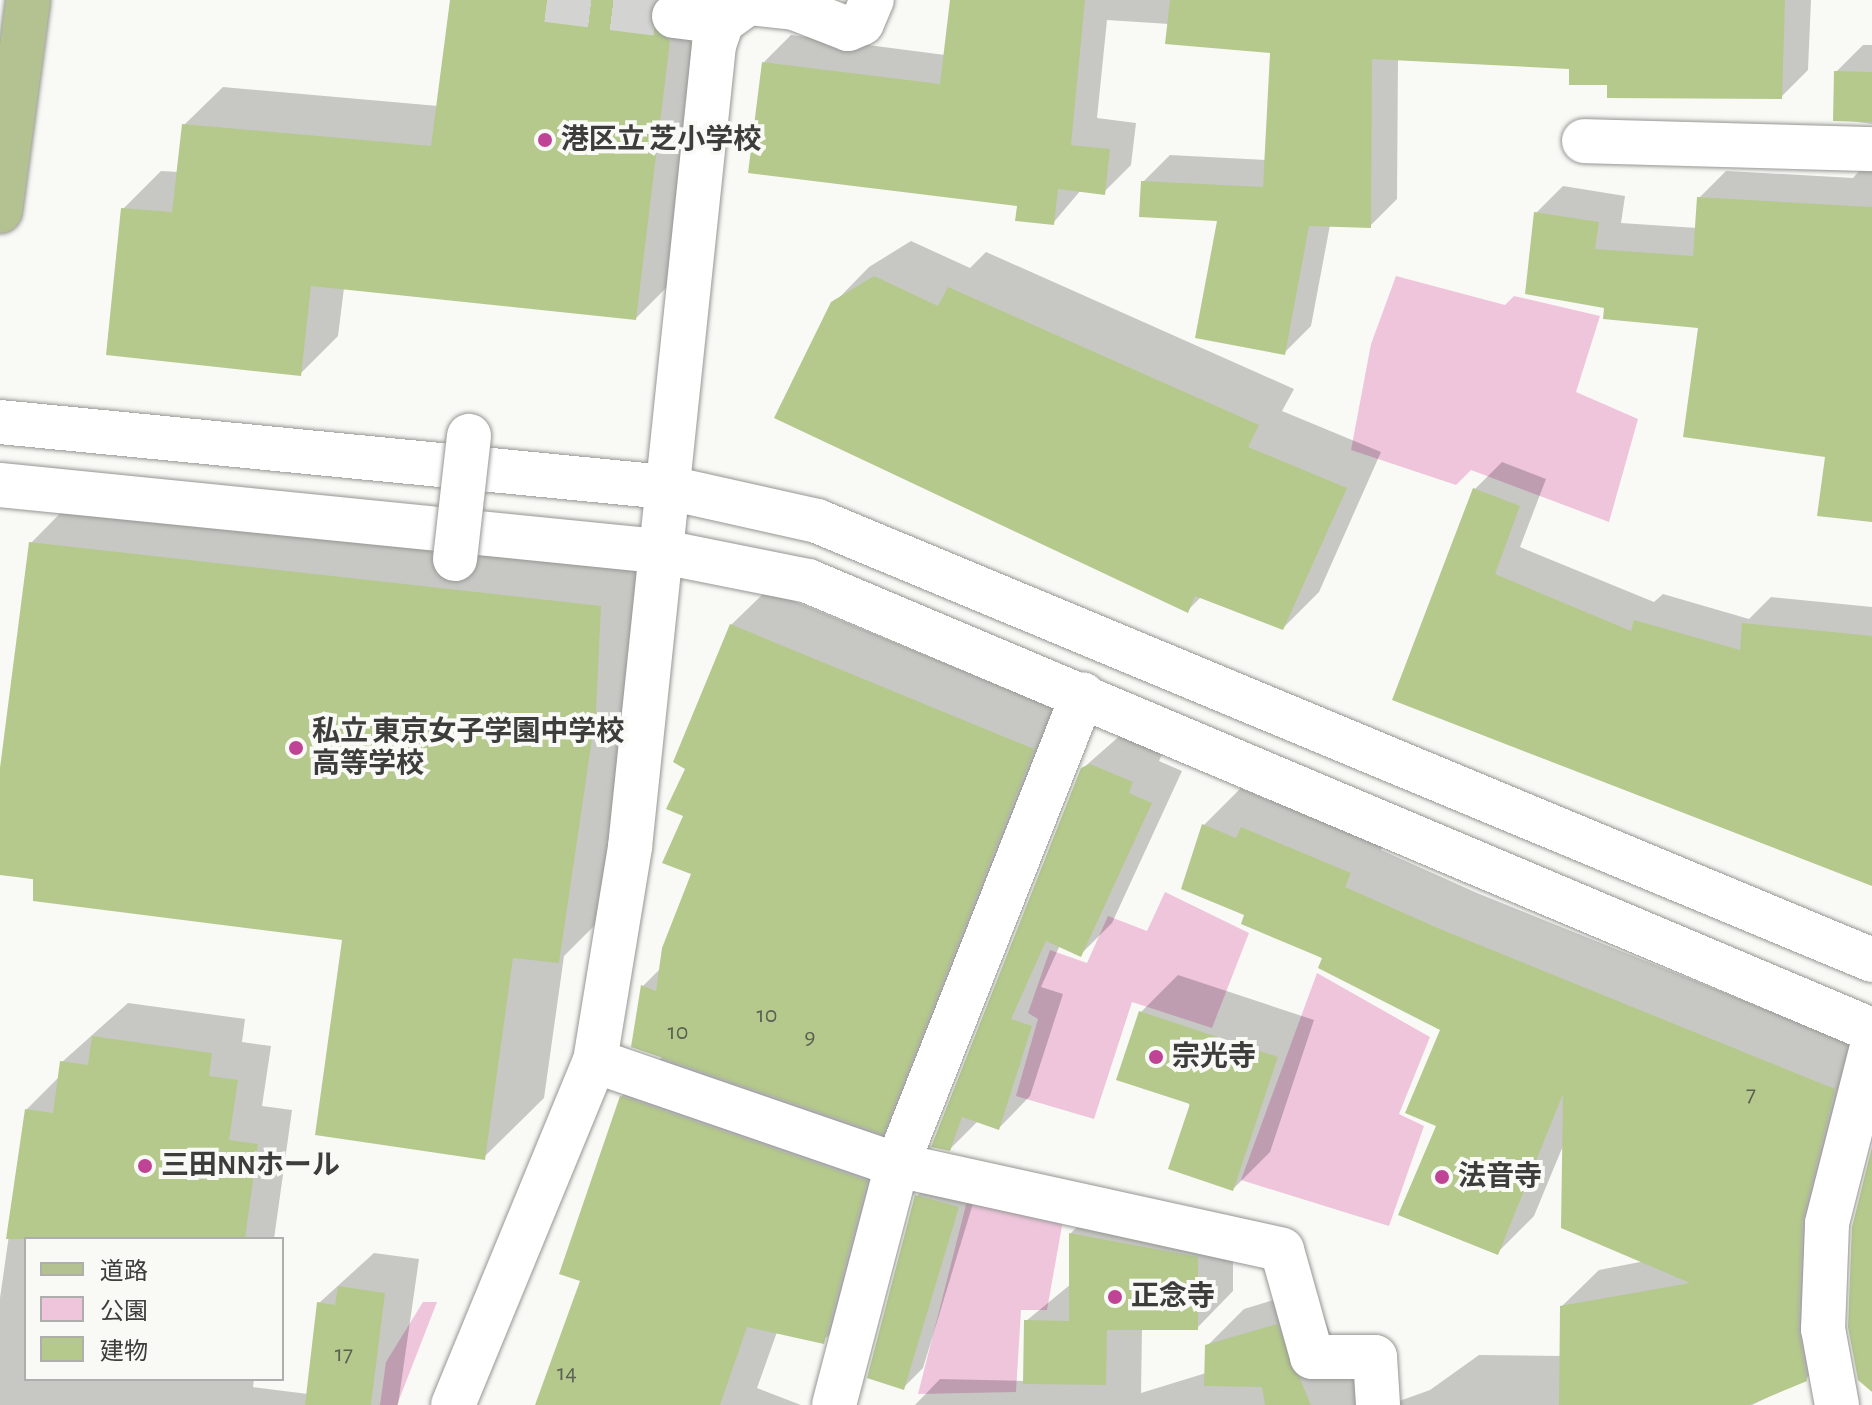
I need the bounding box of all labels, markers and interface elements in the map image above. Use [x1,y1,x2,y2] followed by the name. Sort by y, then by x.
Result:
[561,123,761,157] place label: 港区立 芝小学校
[536,131,554,149] marker: 港区立 芝小学校
[312,715,624,781] place label: 私立 東京女子学園中学校 高等学校
[287,739,305,757] marker: 私立 東京女子学園中学校 高等学校
[757,1002,777,1030] house number: 10
[668,1019,688,1047] house number: 10
[804,1024,816,1052] house number: 9
[1172,1040,1256,1074] place label: 宗光寺
[1147,1048,1165,1066] marker: 宗光寺
[1746,1081,1756,1109] house number: 7
[161,1149,340,1183] place label: 三田NNホール
[136,1157,154,1175] marker: 三田NNホール
[1458,1160,1542,1194] place label: 法音寺
[1433,1168,1451,1186] marker: 法音寺
[24,1237,284,1381] legend
[100,1260,148,1284] text: 道路
[1131,1280,1215,1314] place label: 正念寺
[1106,1288,1124,1306] marker: 正念寺
[100,1300,148,1324] text: 公園
[100,1340,148,1364] text: 建物
[335,1341,353,1369] house number: 17
[557,1360,577,1388] house number: 14

